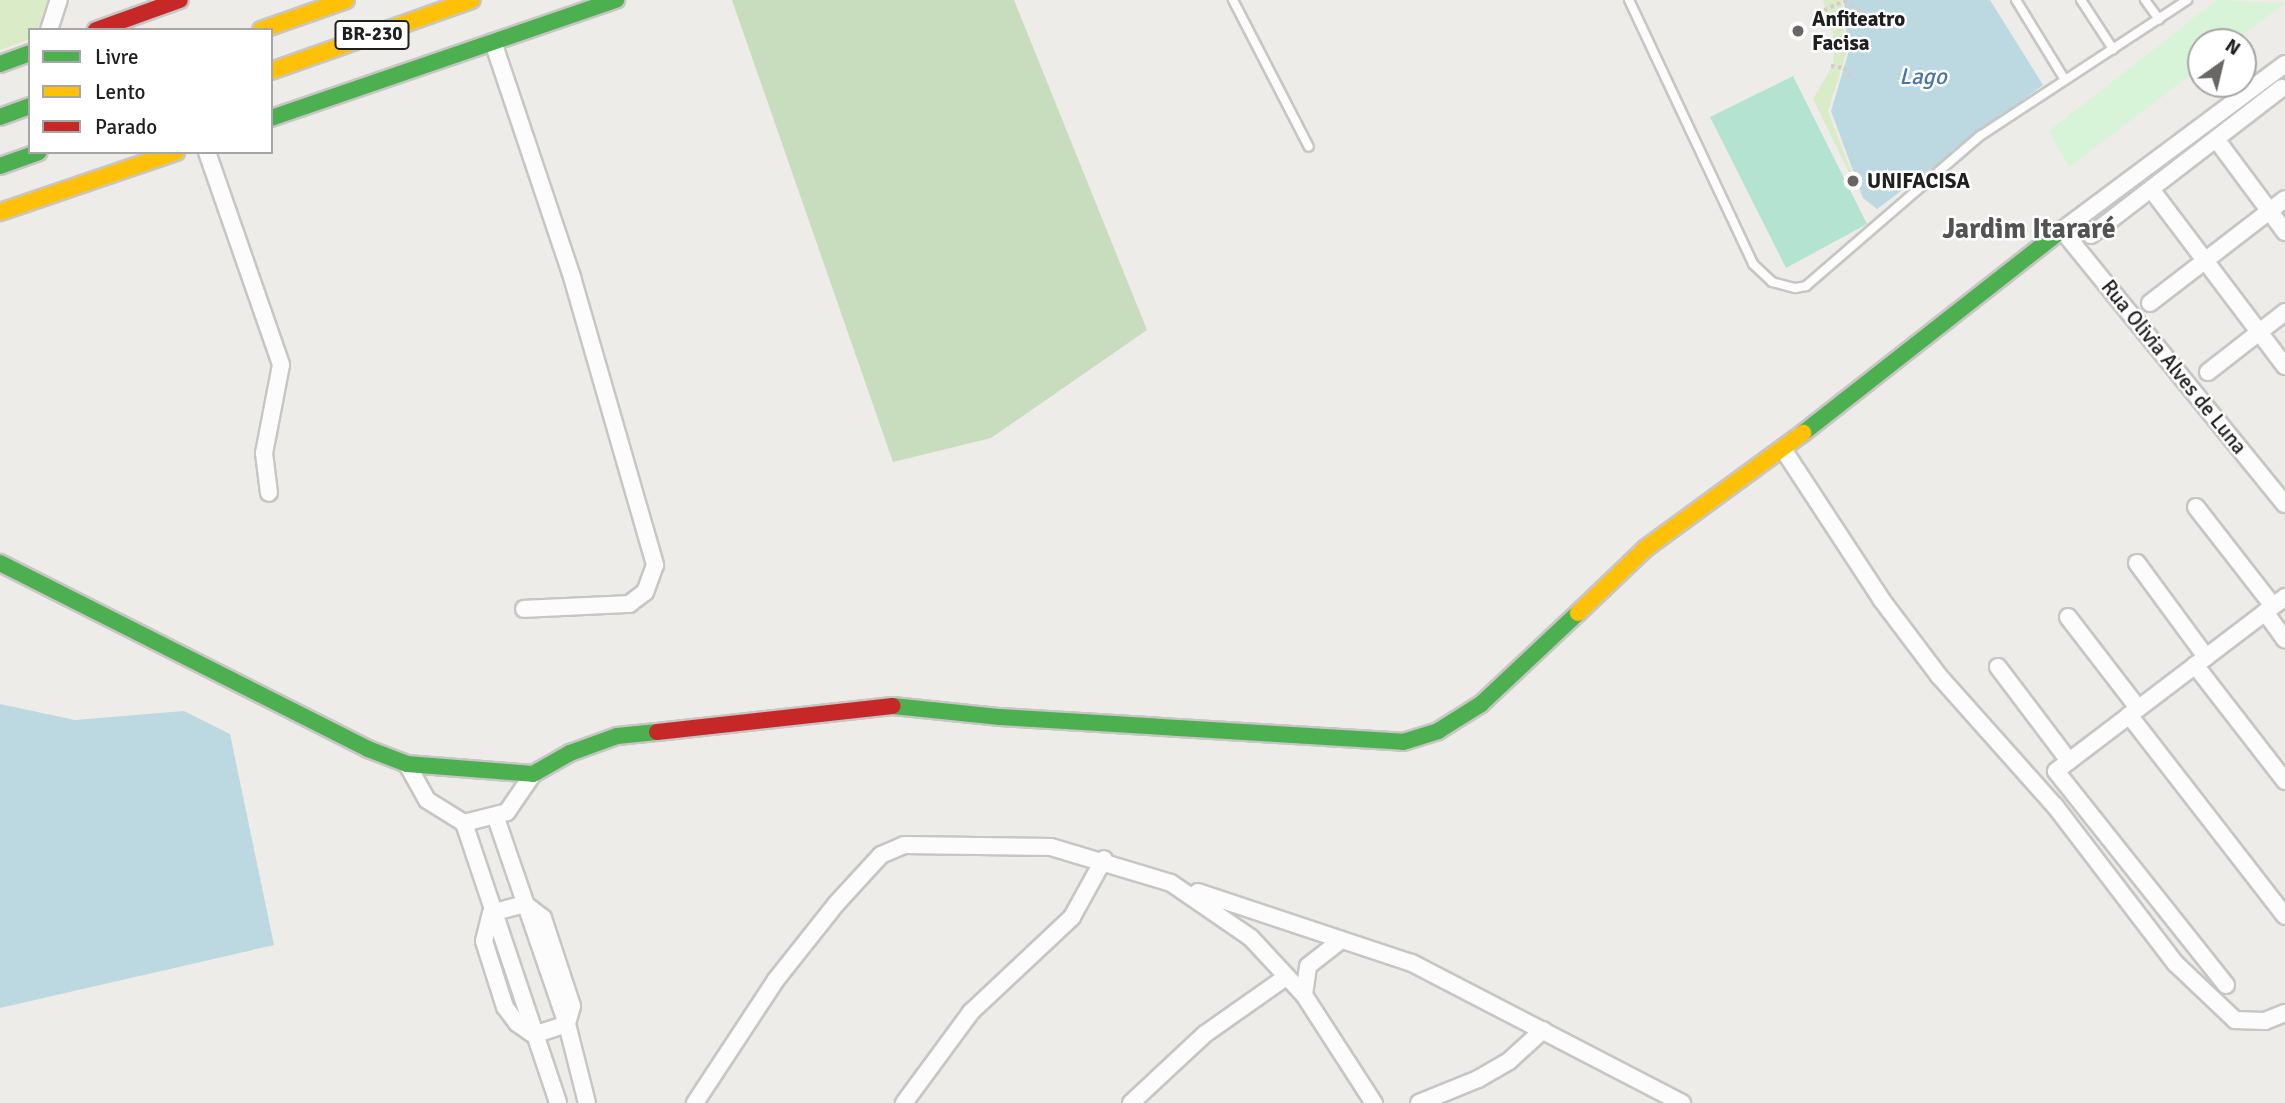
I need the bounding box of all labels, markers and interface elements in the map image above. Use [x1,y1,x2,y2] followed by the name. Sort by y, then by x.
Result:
[1812,6,1905,56] place label: Anfiteatro Facisa
[334,20,410,50] road number: BR-230
[1790,23,1806,39] marker: Anfiteatro Facisa
[28,28,273,154] legend
[2187,28,2257,98] north arrow
[2220,34,2245,61] text: N
[95,44,138,70] text: Livre
[1899,63,1947,91] water label: Lago
[95,79,145,105] text: Lento
[95,114,157,140] text: Parado
[1867,168,1970,194] place label: UNIFACISA
[1845,173,1861,189] marker: UNIFACISA
[1942,212,2116,246] district label: Jardim Itararé
[2096,275,2252,459] street label: Rua Olivia Alves de Luna

